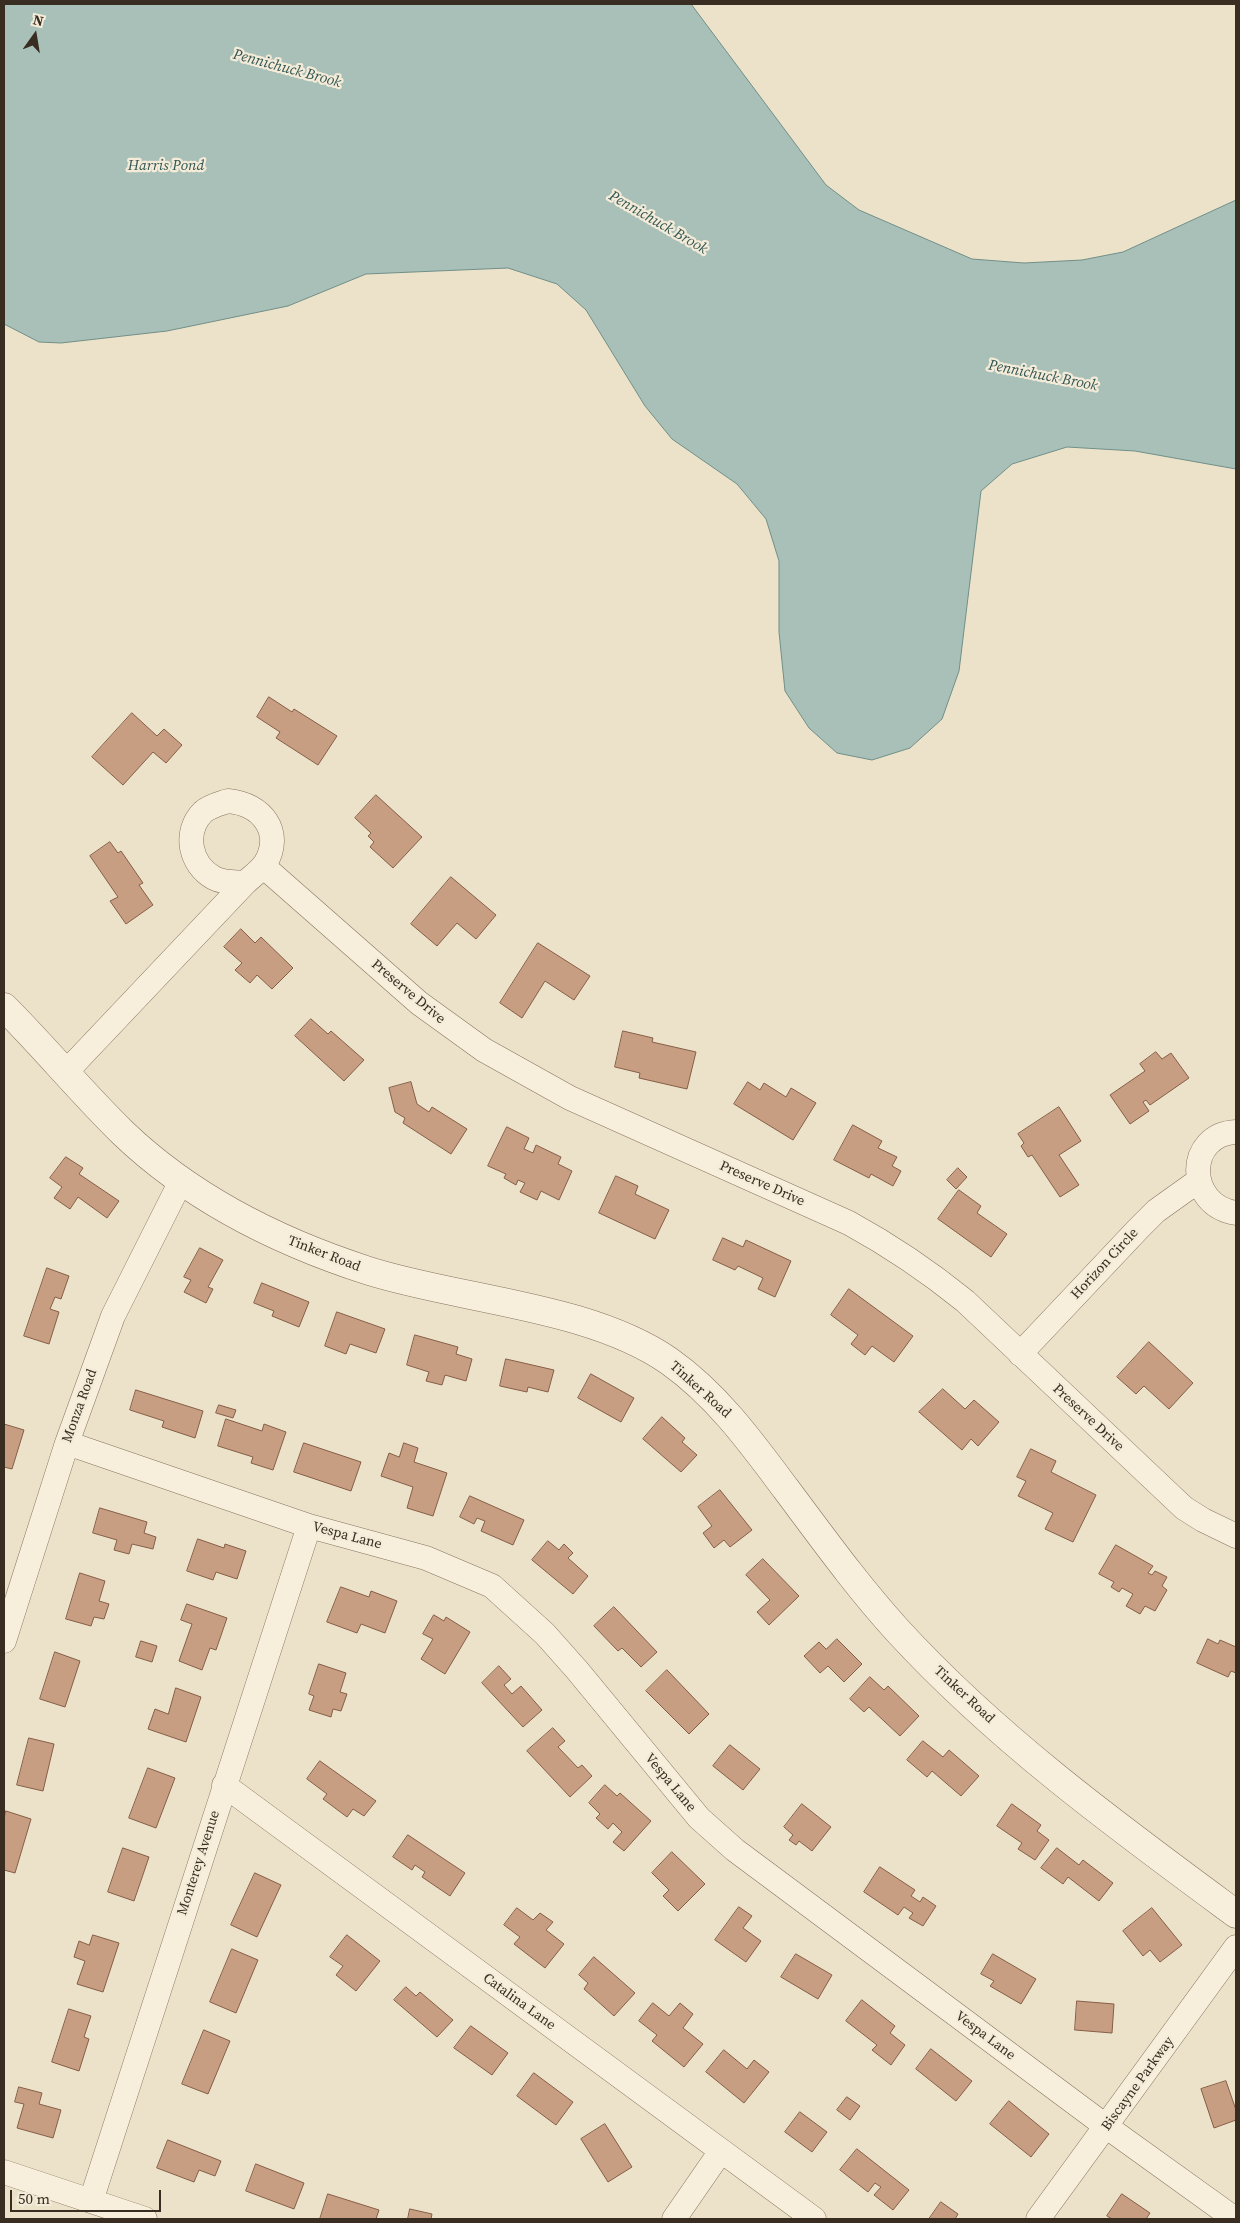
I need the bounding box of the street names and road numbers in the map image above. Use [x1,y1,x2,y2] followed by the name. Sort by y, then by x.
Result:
[368,956,448,1028] street label: Preserve Drive
[717,1158,807,1210] street label: Preserve Drive
[1068,1225,1142,1303] street label: Horizon Circle
[285,1232,363,1276] street label: Tinker Road
[666,1358,734,1422] street label: Tinker Road
[59,1367,101,1445] street label: Monza Road
[1049,1381,1127,1455] street label: Preserve Drive
[310,1519,384,1553] street label: Vespa Lane
[930,1663,998,1727] street label: Tinker Road
[641,1750,699,1816] street label: Vespa Lane
[174,1808,224,1918] street label: Monterey Avenue
[479,1970,559,2034] street label: Catalina Lane
[952,2008,1018,2064] street label: Vespa Lane
[1098,2034,1178,2134] street label: Biscayne Parkway

